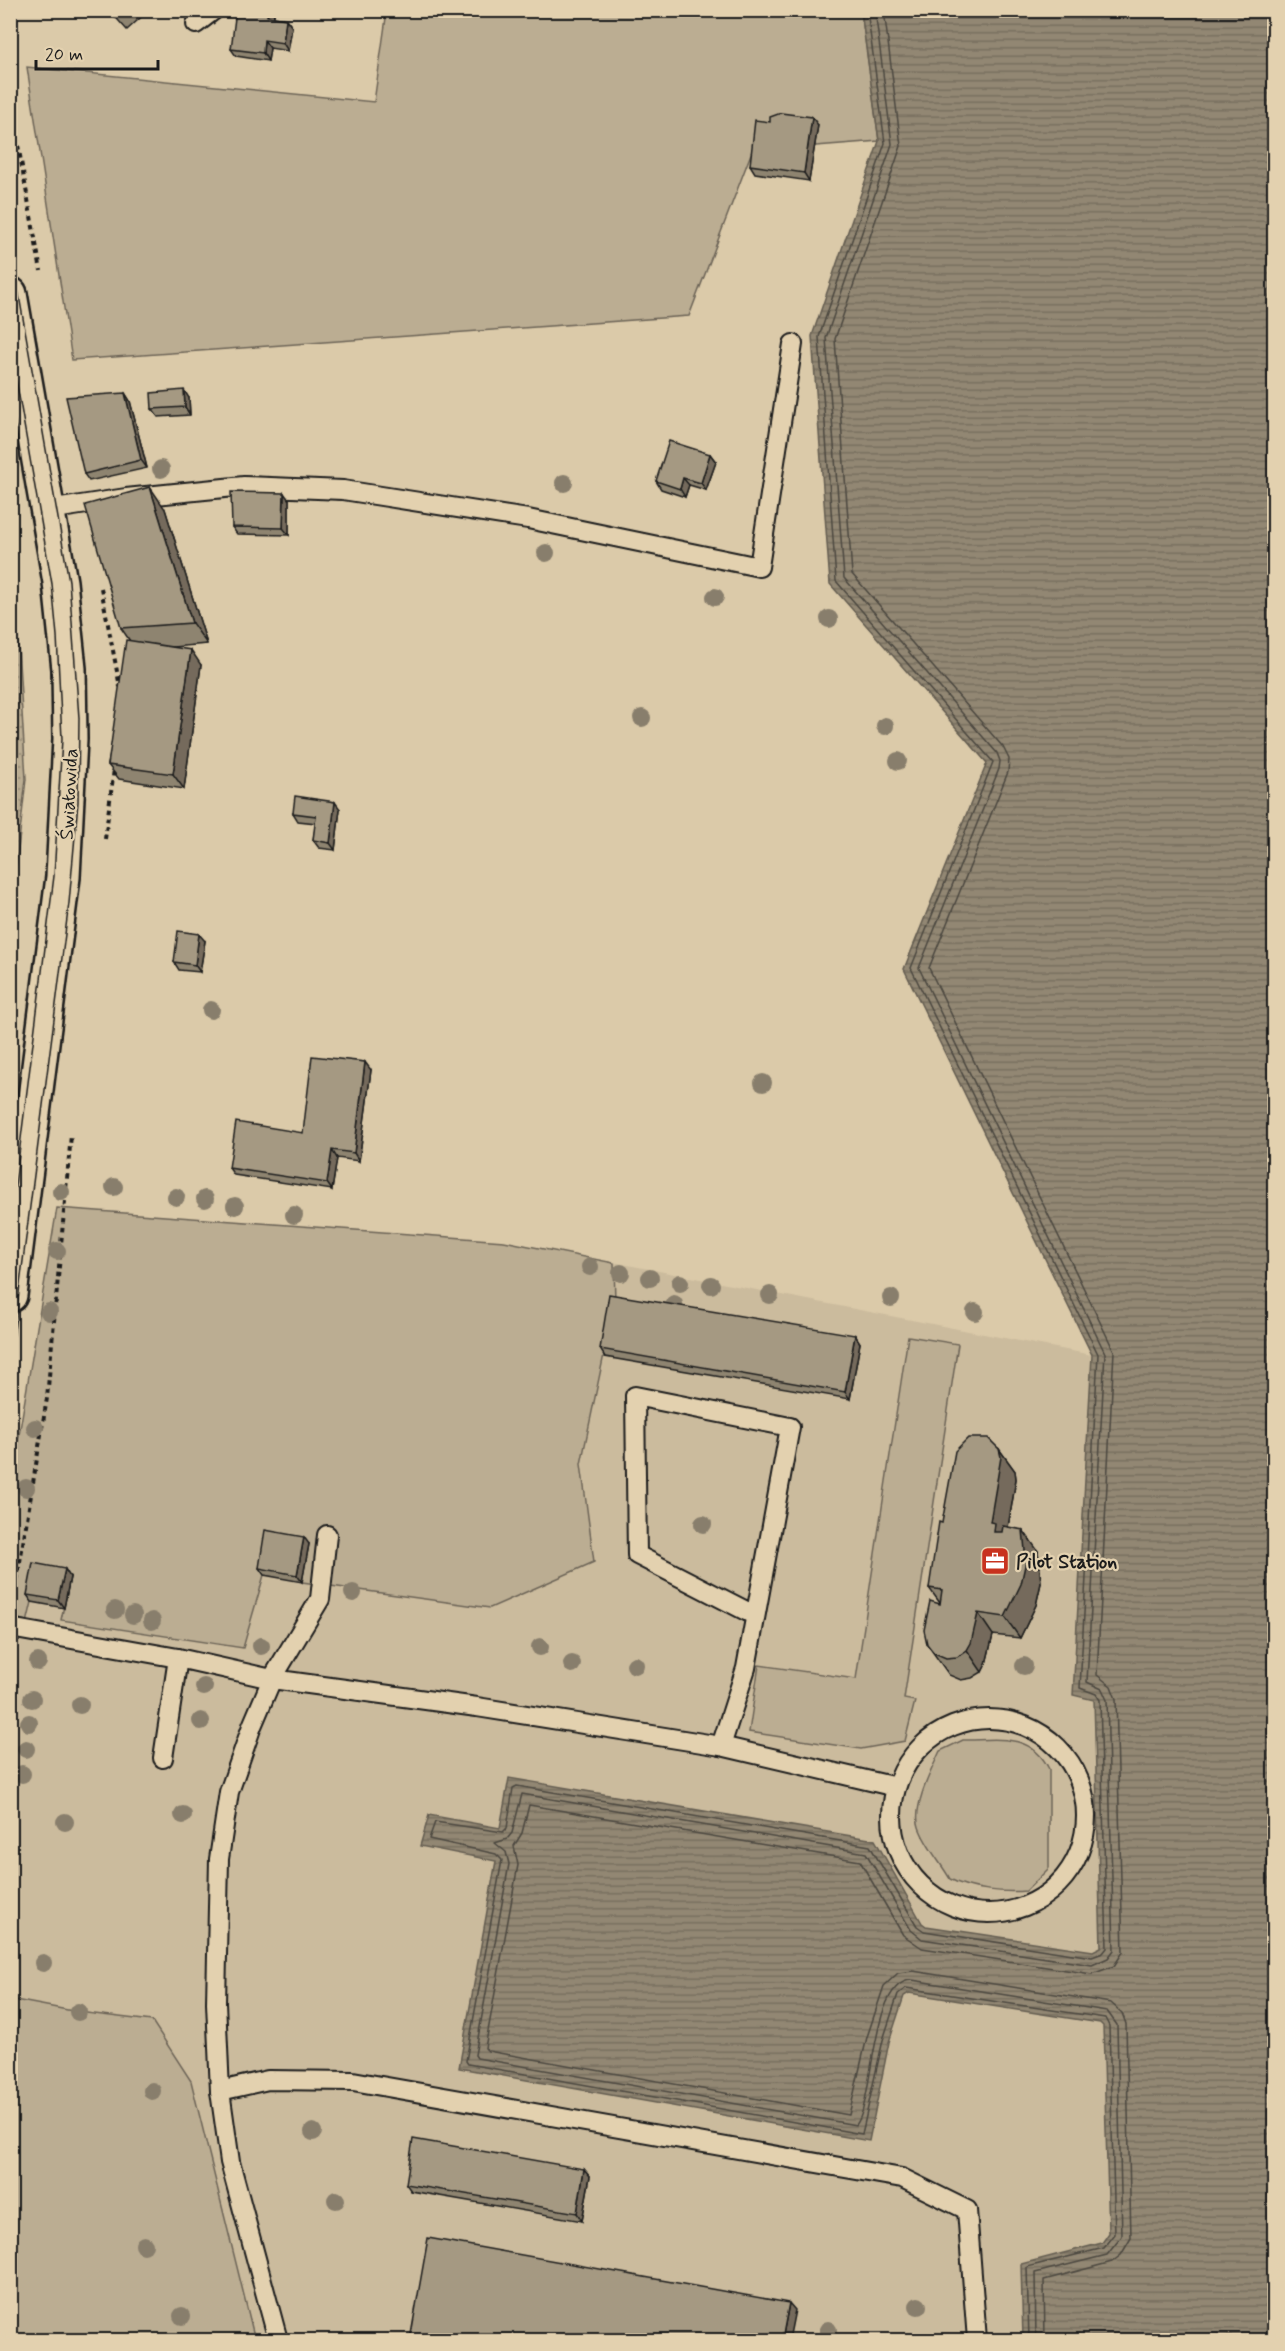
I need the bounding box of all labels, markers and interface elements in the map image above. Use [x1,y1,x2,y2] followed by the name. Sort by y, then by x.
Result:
[36,33,158,71] scale bar
[45,43,83,67] text: 20 m
[54,747,85,841] street label: Światowida
[979,1545,1011,1577] office icon: Pilot Station
[1016,1549,1117,1576] place label: Pilot Station

